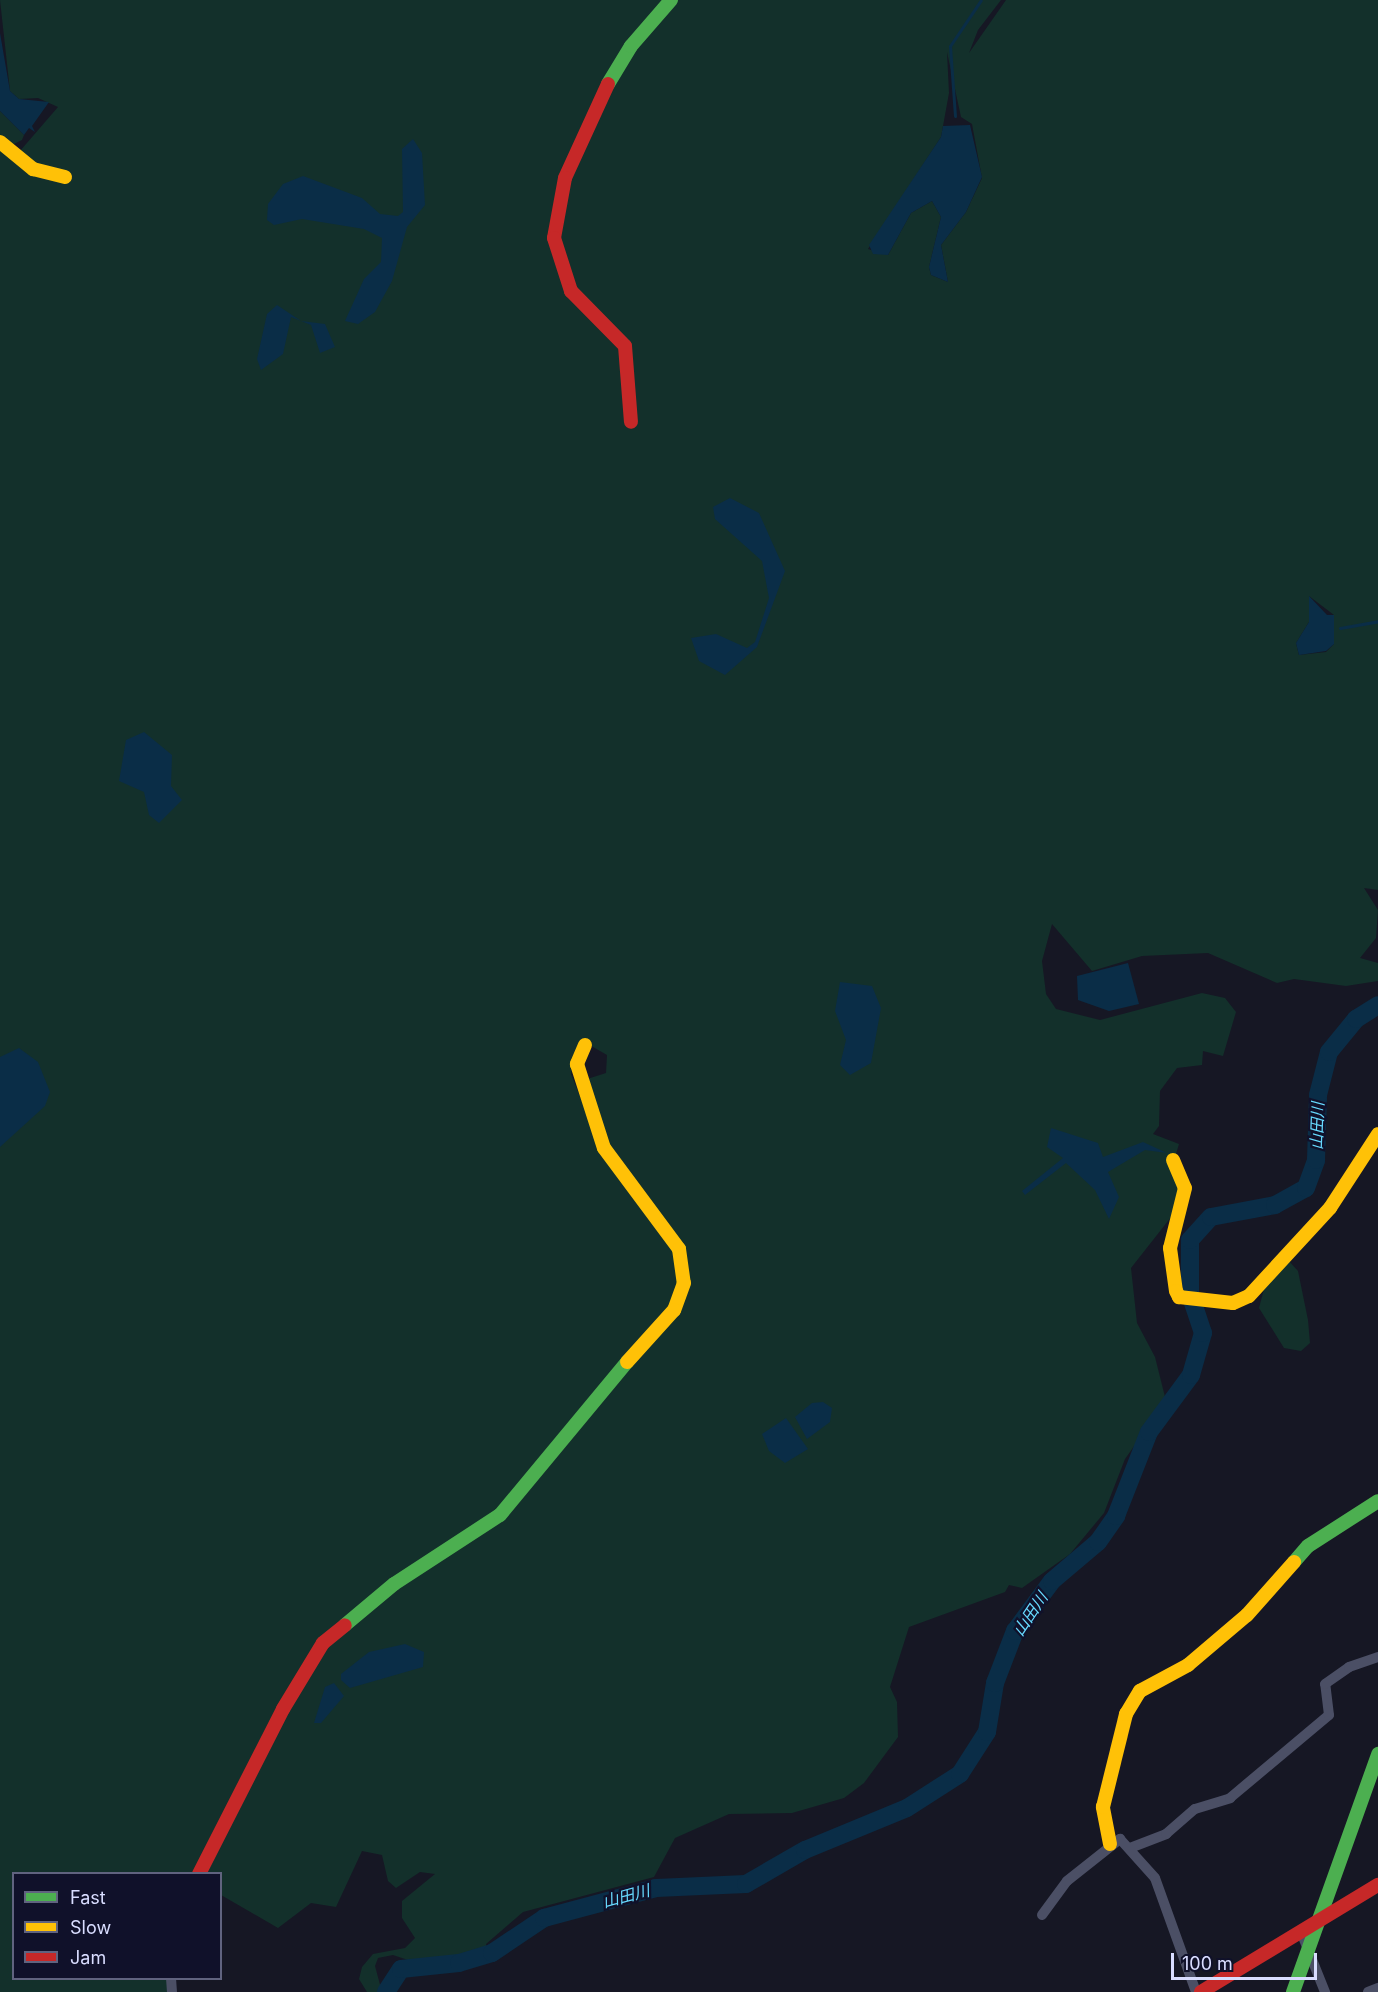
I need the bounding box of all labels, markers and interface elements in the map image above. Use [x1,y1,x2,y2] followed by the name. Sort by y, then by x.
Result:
[1307,1102,1327,1150] water label: 山田川
[1009,1589,1051,1639] water label: 山田川
[12,1872,222,1980] legend
[600,1881,652,1911] water label: 山田川
[70,1887,106,1908] text: Fast
[70,1917,111,1938] text: Slow
[1174,1941,1320,1979] scale bar
[70,1947,106,1968] text: Jam
[1182,1953,1233,1974] text: 100 m

